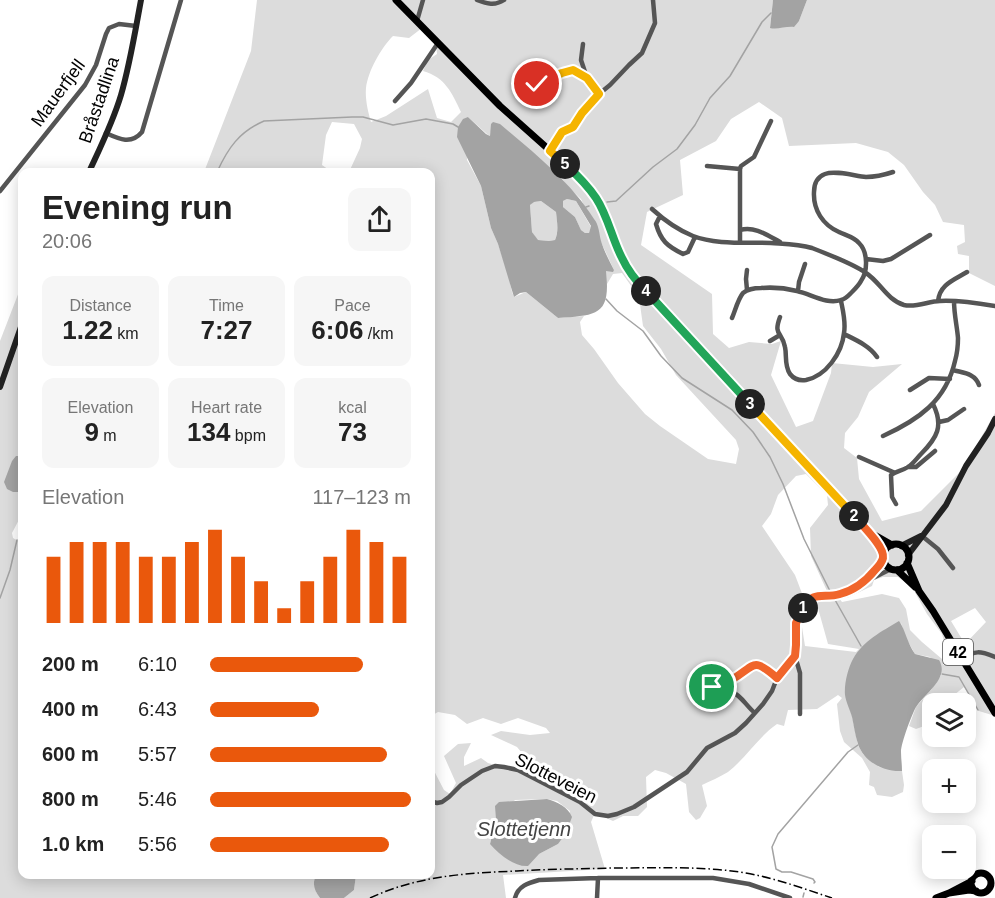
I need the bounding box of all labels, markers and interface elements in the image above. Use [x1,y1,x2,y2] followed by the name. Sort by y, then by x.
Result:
[75,53,123,146] street label: Bråstadlina
[27,56,89,130] street label: Mauerfjell
[511,58,562,109] pin
[520,67,553,100] icon: check
[550,149,580,179] pin: 5
[561,155,569,172] text: 5
[348,188,411,251] button: share
[42,189,233,226] text: Evening run
[42,230,92,252] text: 20:06
[631,276,661,306] pin: 4
[642,282,650,299] text: 4
[69,297,132,314] text: Distance
[209,297,244,314] text: Time
[334,297,371,314] text: Pace
[62,315,113,345] text: 1.22
[200,315,253,345] text: 7:27
[311,315,363,345] text: 6:06
[113,325,139,342] text: km
[363,325,394,342] text: /km
[735,389,765,419] pin: 3
[746,395,754,412] text: 3
[68,399,133,416] text: Elevation
[191,399,262,416] text: Heart rate
[338,399,367,416] text: kcal
[84,417,99,447] text: 9
[187,417,230,447] text: 134
[338,417,367,447] text: 73
[99,427,117,444] text: m
[230,427,266,444] text: bpm
[42,486,124,508] text: Elevation
[312,486,411,508] text: 117–123 m
[839,501,869,531] pin: 2
[850,507,858,524] text: 2
[788,593,818,623] pin: 1
[799,599,807,616] text: 1
[943,639,973,665] road number: 42
[42,653,99,675] text: 200 m
[138,653,177,675] text: 6:10
[686,661,737,712] pin
[695,670,728,703] icon: arrive
[922,693,976,879] map controls
[922,693,976,747] button: layers
[42,698,99,720] text: 400 m
[138,698,177,720] text: 6:43
[42,743,99,765] text: 600 m
[138,743,177,765] text: 5:57
[512,749,600,807] street label: Slotteveien
[922,759,976,813] button: +
[42,788,99,810] text: 800 m
[138,788,177,810] text: 5:46
[477,818,571,840] water label: Slottetjenn
[922,825,976,879] button: −
[42,833,104,855] text: 1.0 km
[138,833,177,855] text: 5:56

